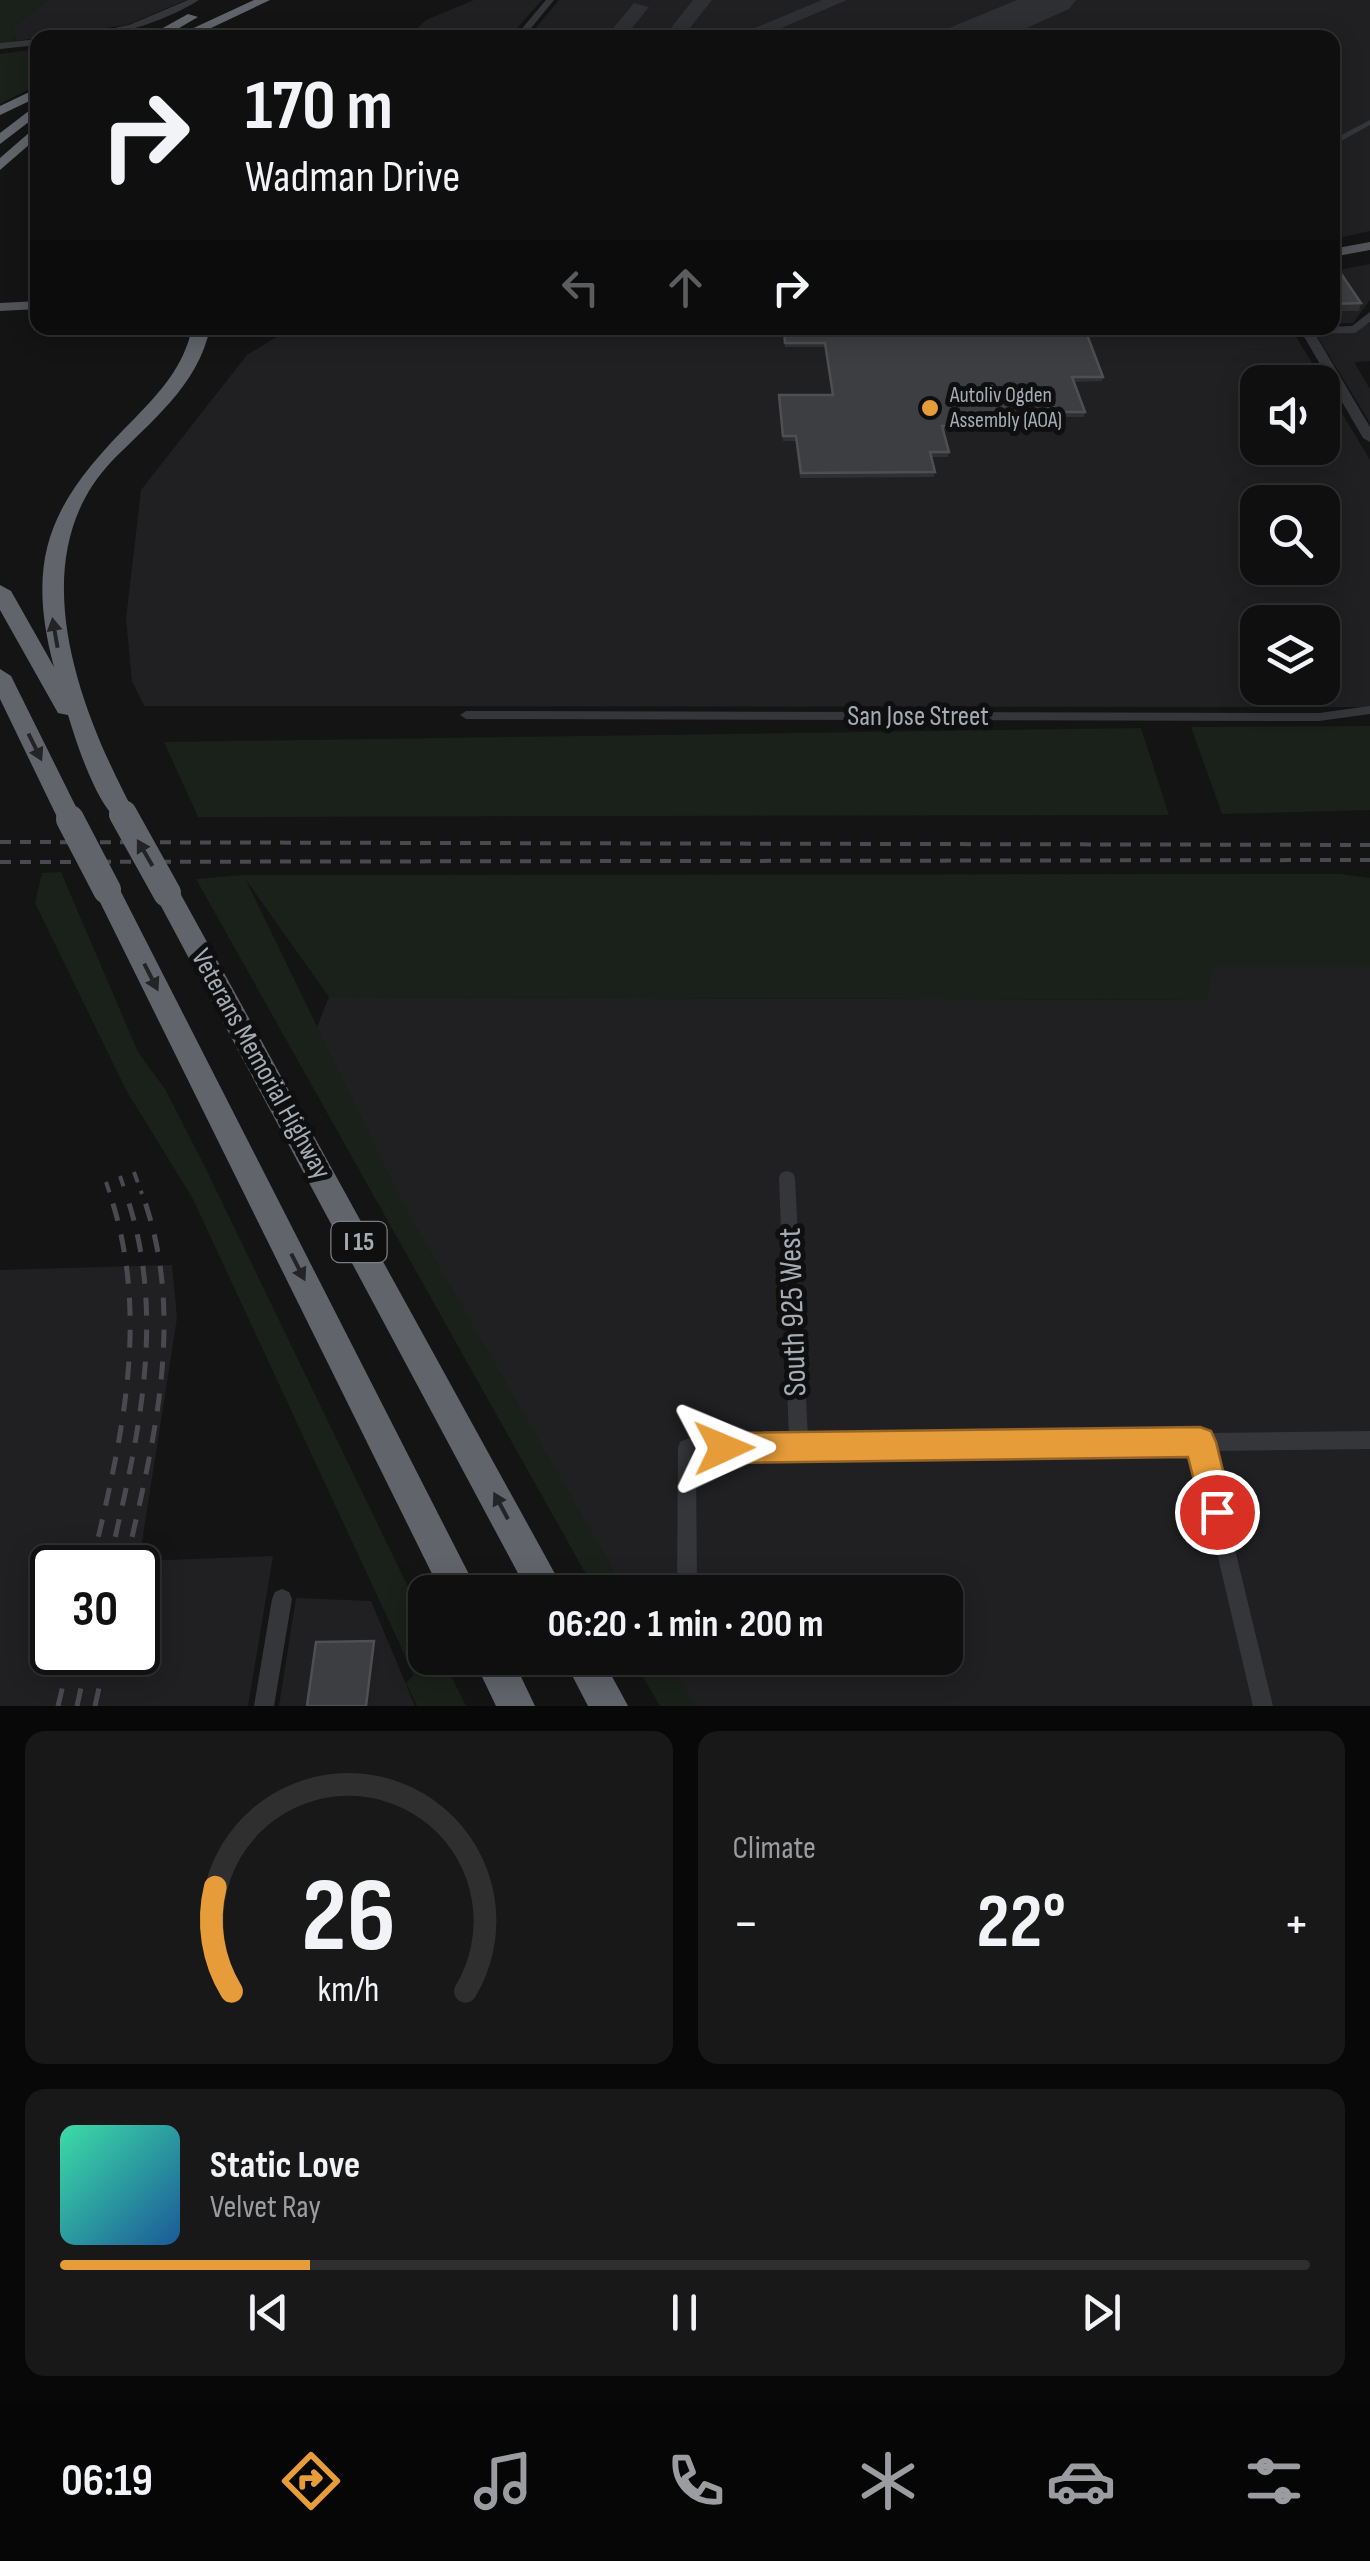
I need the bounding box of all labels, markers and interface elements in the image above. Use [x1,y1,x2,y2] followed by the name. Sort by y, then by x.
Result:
[245,65,393,149] text: 170 m
[80,70,210,200] icon: right
[245,150,460,205] text: Wadman Drive
[553,260,608,315] icon: left
[658,260,713,315] icon: ahead
[763,260,818,315] icon: right
[1240,365,1340,705] map controls
[1240,365,1340,465] button: sound
[949,382,1062,434] place label: Autoliv Ogden Assembly (AOA)
[919,397,941,419] marker: Autoliv Ogden Assembly (AOA)
[1240,485,1340,585] button: search
[1240,605,1340,705] button: layers
[47,617,62,648] one-way arrow
[847,700,989,733] street label: San Jose Street
[26,733,43,762] one-way arrow
[137,839,154,868] one-way arrow
[184,943,338,1185] street label: Veterans Memorial Highway
[143,963,160,992] one-way arrow
[332,1222,386,1262] road number: I 15
[771,1227,815,1397] street label: South 925 West
[289,1253,306,1282] one-way arrow
[672,1396,776,1500] position arrow
[1175,1470,1260,1555] pin
[1190,1485,1245,1540] icon: arrive
[493,1492,510,1521] one-way arrow
[30,1545,160,1675] speed limit sign: 30
[548,1602,823,1647] text: 06:20 · 1 min · 200 m
[733,1829,816,1868] text: Climate
[301,1855,396,1980] text: 26
[977,1878,1066,1969] text: 22°
[733,1891,759,1958] text: −
[1283,1891,1310,1958] text: +
[318,1969,380,2012] text: km/h
[210,2143,360,2188] text: Static Love
[210,2188,321,2227] text: Velvet Ray
[241,2285,296,2340] icon: previous
[657,2285,712,2340] icon: pause
[1074,2285,1129,2340] icon: next
[276,2446,346,2516] icon: directions
[468,2446,538,2516] icon: music
[661,2446,731,2516] icon: phone
[853,2446,923,2516] icon: climate
[1046,2446,1116,2516] icon: car
[1239,2446,1309,2516] icon: filters
[61,2454,153,2509] text: 06:19

